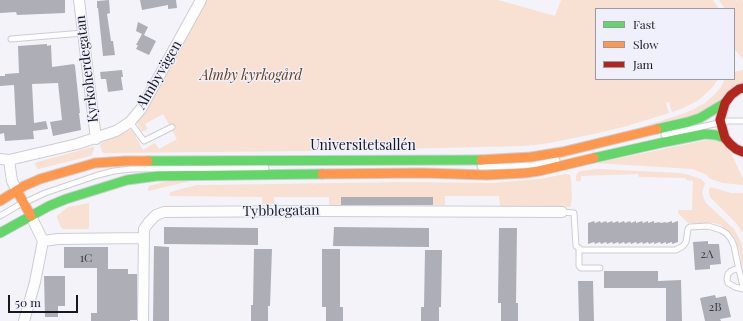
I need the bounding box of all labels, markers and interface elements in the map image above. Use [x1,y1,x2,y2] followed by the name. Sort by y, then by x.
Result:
[595,8,735,80] legend
[72,14,102,124] street label: Kyrkoherdegatan
[633,16,655,32] text: Fast
[633,36,659,52] text: Slow
[133,38,185,112] street label: Almbyvägen
[633,56,653,72] text: Jam
[200,68,302,84] park label: Almby kyrkogård
[310,138,416,154] street label: Universitetsallén
[242,202,320,220] street label: Tybblegatan
[700,247,714,261] house number: 2A
[80,251,92,265] house number: 1C
[10,287,80,313] scale bar
[15,294,41,310] text: 50 m
[708,300,722,314] house number: 2B

